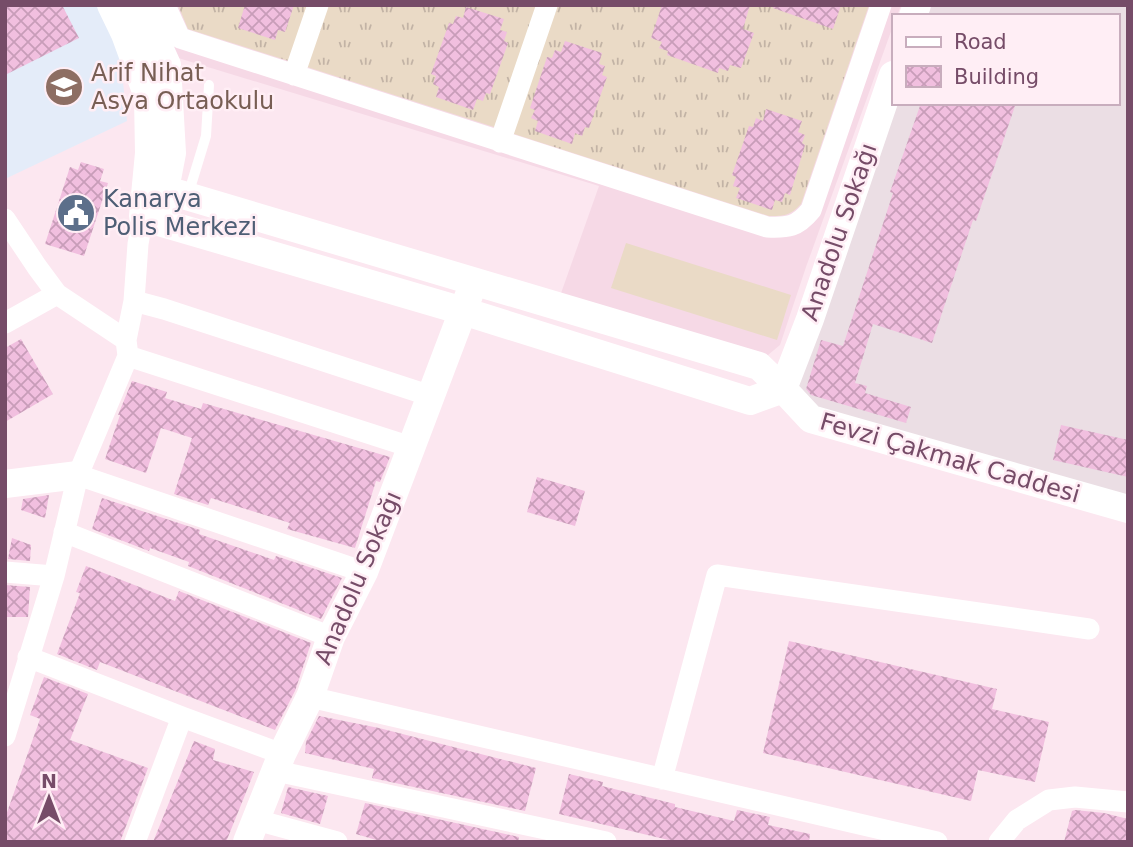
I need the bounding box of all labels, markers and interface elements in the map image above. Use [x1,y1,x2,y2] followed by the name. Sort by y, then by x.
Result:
[892,14,1119,105] legend
[954,30,1007,54] text: Road
[91,59,274,115] place label: Arif Nihat Asya Ortaokulu
[954,65,1039,89] text: Building
[43,66,85,108] school or university icon: Arif Nihat Asya Ortaokulu
[796,140,882,324] street label: Anadolu Sokağı
[103,185,257,241] place label: Kanarya Polis Merkezi
[55,192,97,234] public building icon: Kanarya Polis Merkezi
[817,407,1083,509] street label: Fevzi Çakmak Caddesi
[309,487,407,669] street label: Anadolu Sokağı
[14,763,84,833] north arrow
[41,770,57,792] text: N

